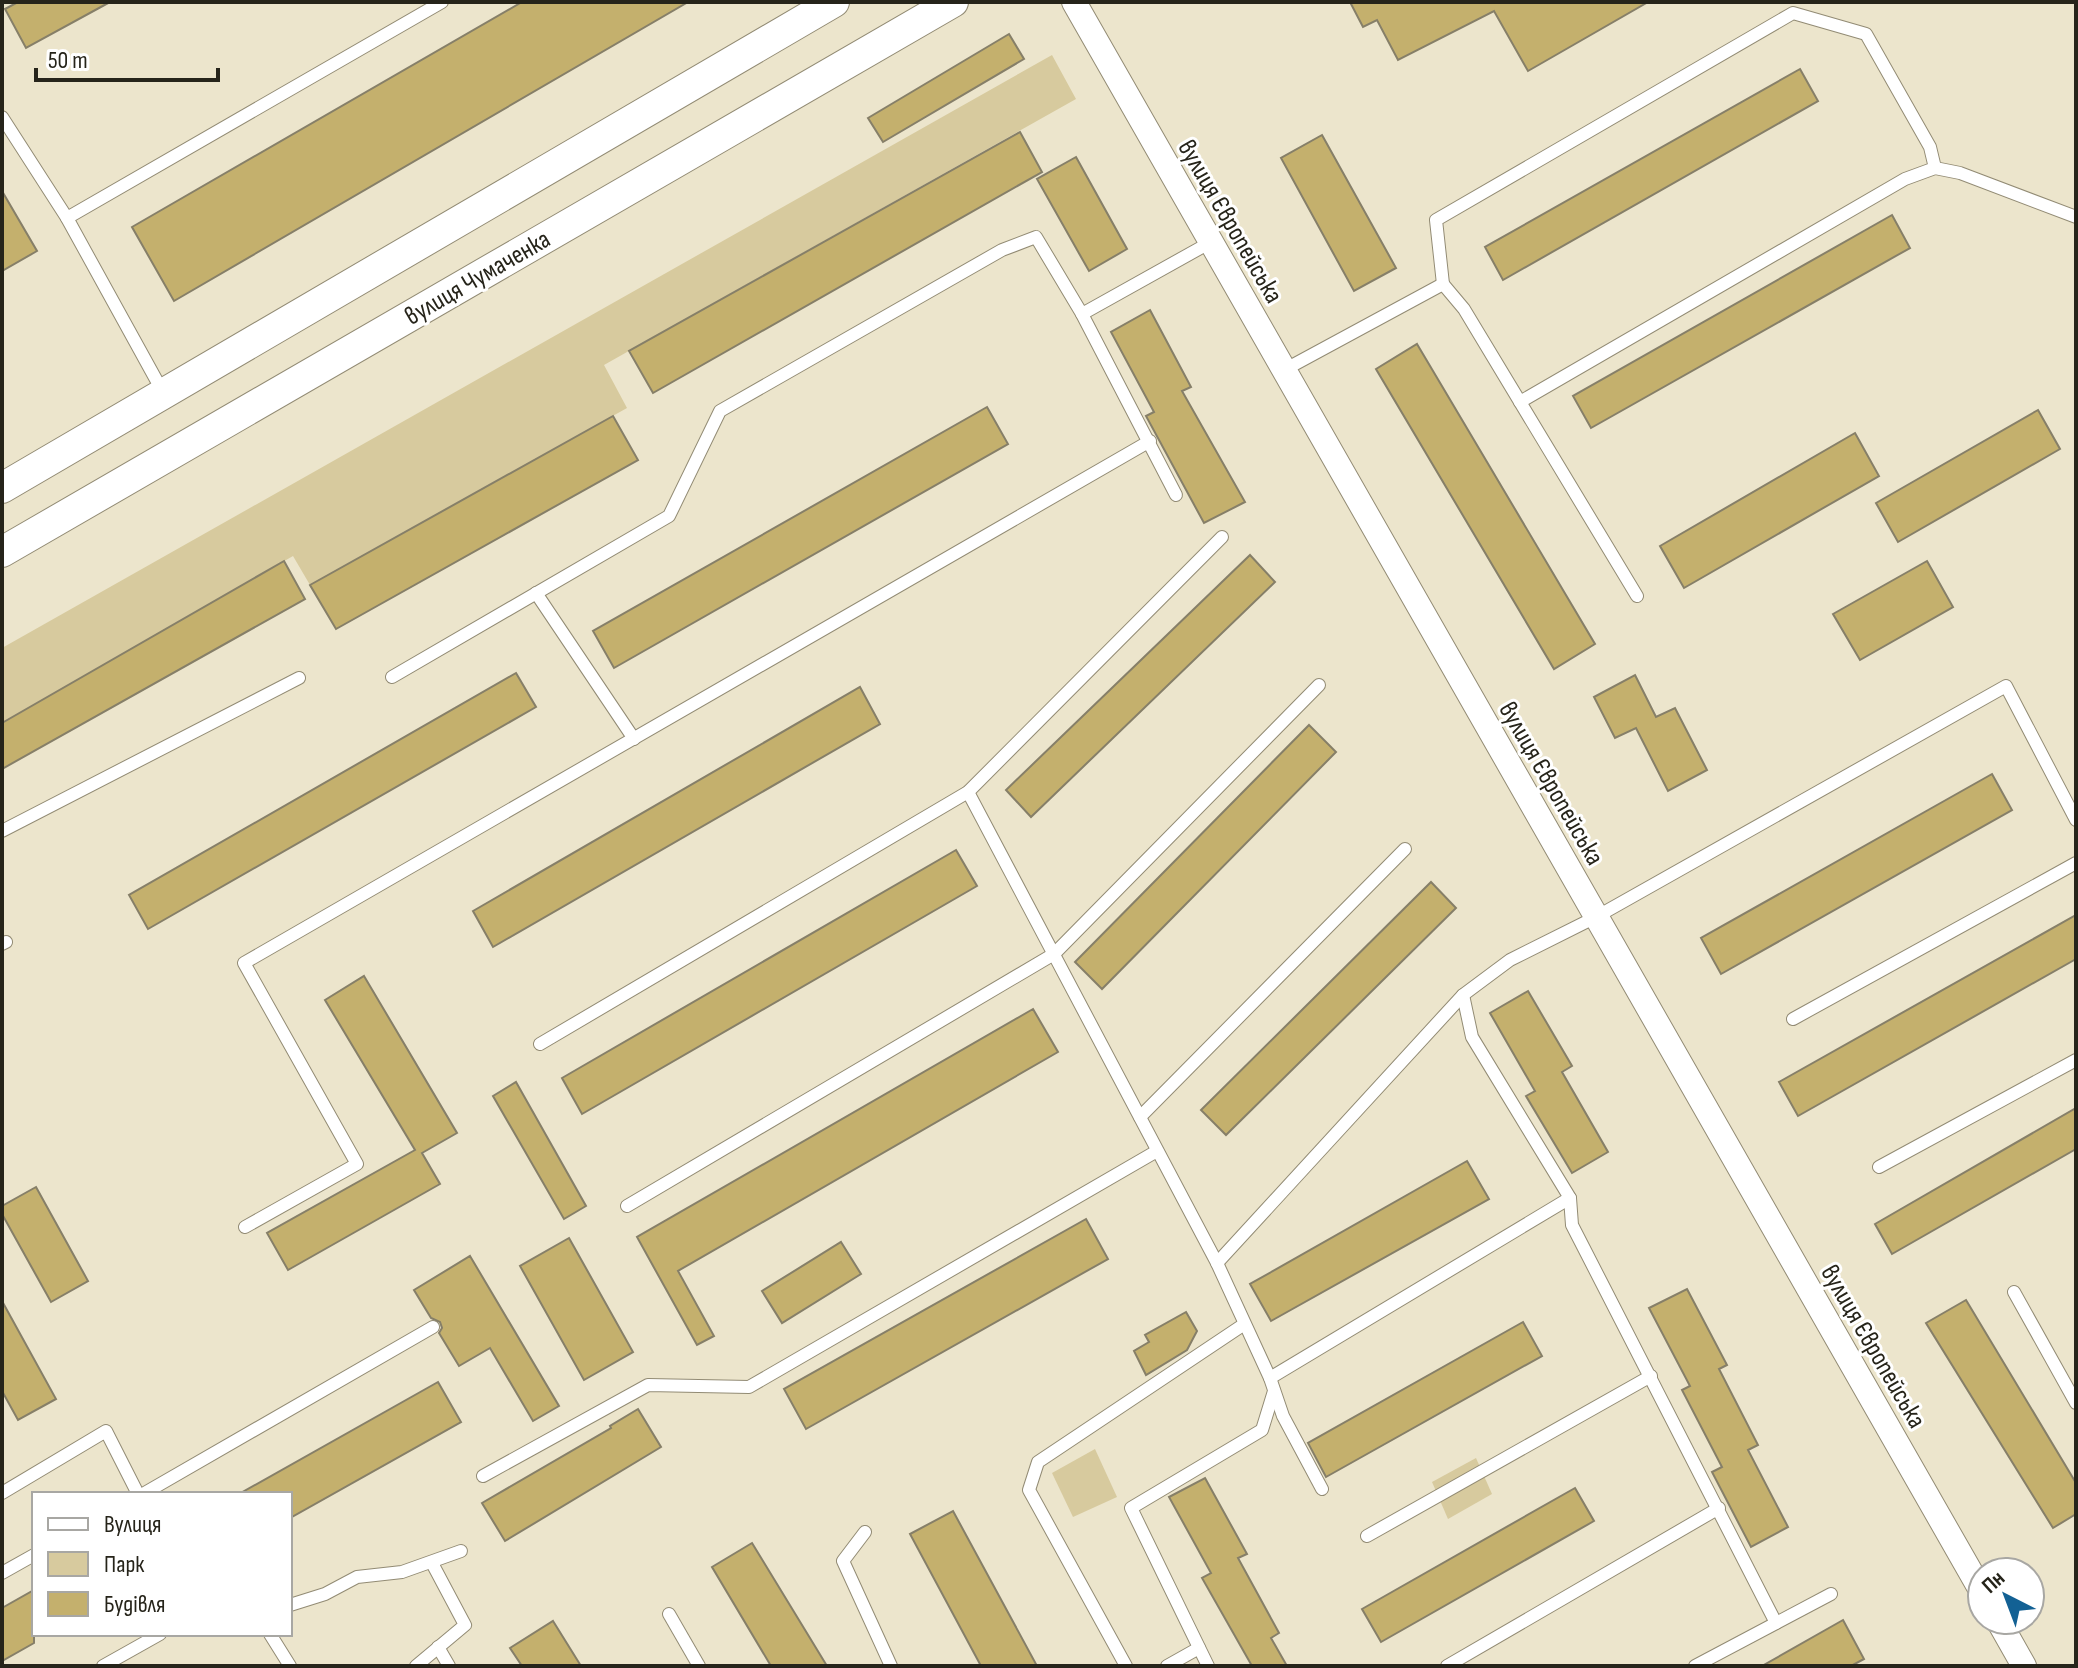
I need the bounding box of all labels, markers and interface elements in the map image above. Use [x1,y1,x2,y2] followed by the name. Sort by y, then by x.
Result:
[36,32,218,82] scale bar
[48,46,88,75] text: 50 m
[1170,135,1289,309] street label: вулиця Європейська
[400,224,556,332] street label: вулиця Чумаченка
[1491,697,1610,871] street label: вулиця Європейська
[1813,1260,1932,1434] street label: вулиця Європейська
[32,1492,292,1636] legend
[104,1510,162,1539] text: Вулиця
[104,1550,145,1579] text: Парк
[1966,1556,2046,1636] north arrow
[1977,1565,2011,1599] text: Пн
[104,1590,165,1619] text: Будівля

